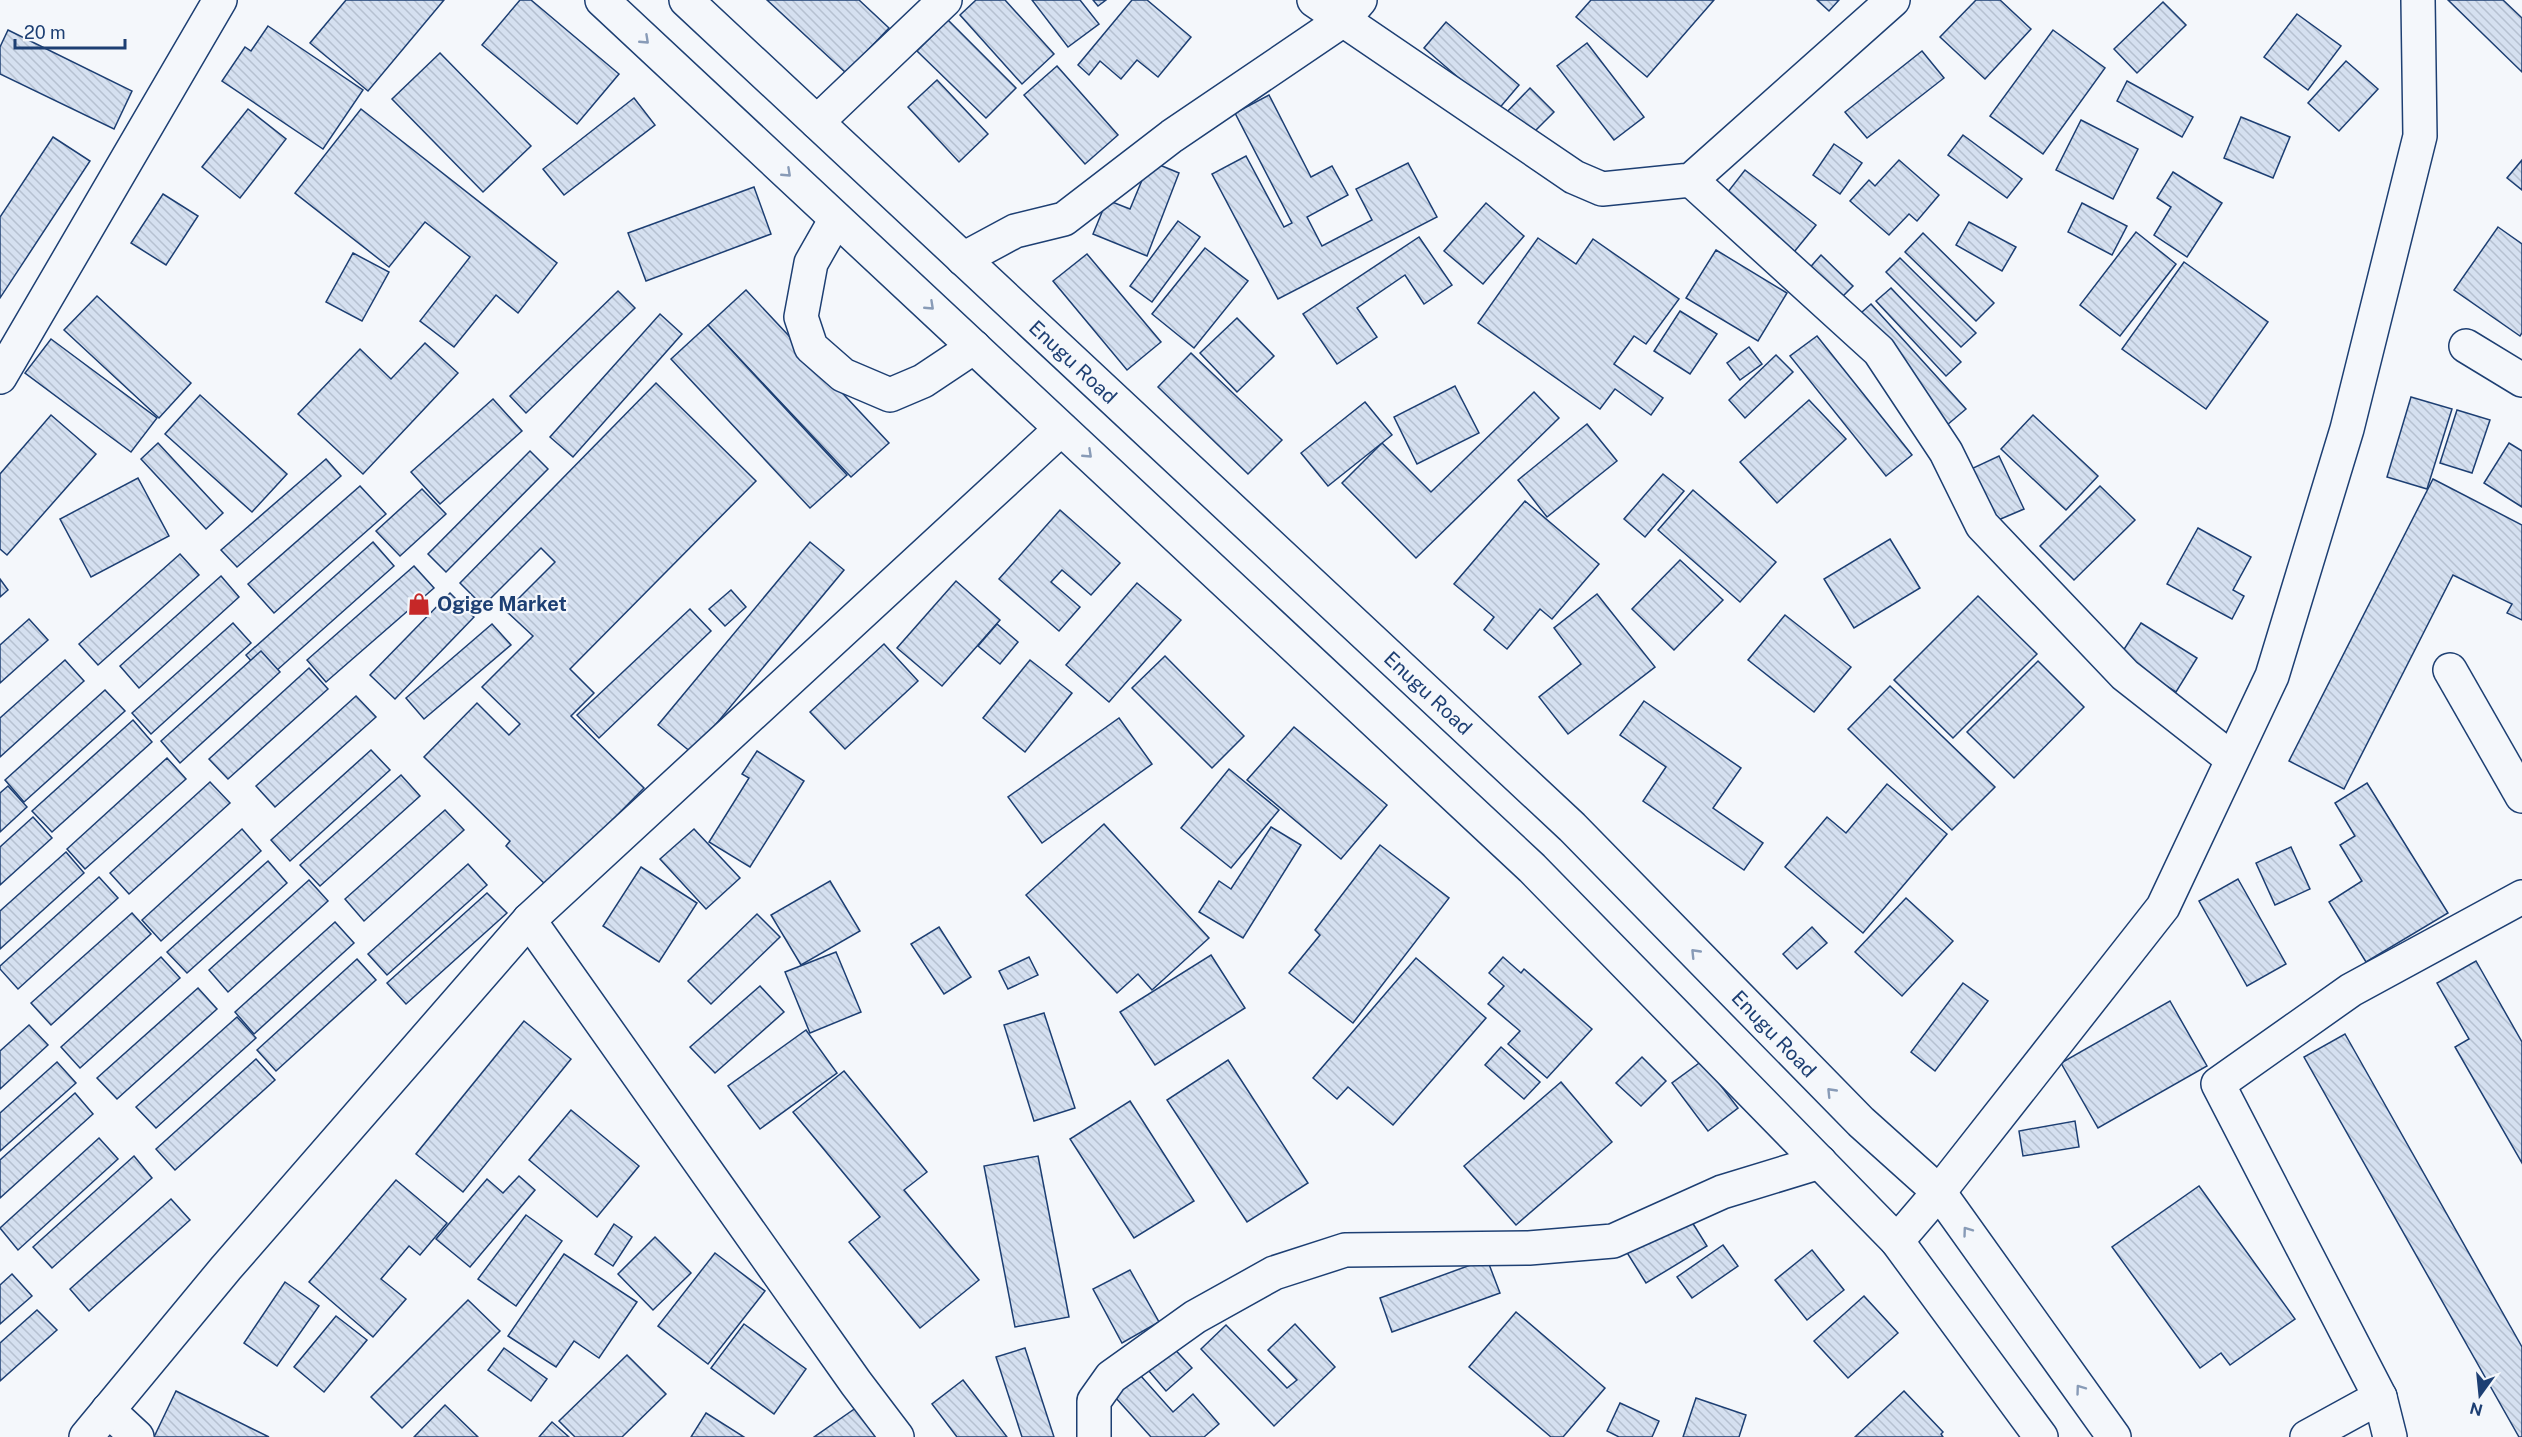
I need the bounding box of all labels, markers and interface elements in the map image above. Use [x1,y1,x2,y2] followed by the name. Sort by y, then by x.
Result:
[15,12,124,50] scale bar
[24,22,66,43] text: 20 m
[638,33,649,44] one-way arrow
[781,166,791,177] one-way arrow
[923,299,934,310] one-way arrow
[1024,315,1122,409] street label: Enugu Road
[1081,446,1092,457] one-way arrow
[406,591,432,617] shop icon: Ogige Market
[437,592,567,616] place label: Ogige Market
[1379,646,1477,740] street label: Enugu Road
[1691,949,1702,960] one-way arrow
[1727,986,1821,1082] street label: Enugu Road
[1828,1088,1839,1099] one-way arrow
[1963,1226,1974,1237] one-way arrow
[2450,1365,2510,1425] north arrow
[2076,1385,2087,1396] one-way arrow
[2468,1398,2485,1420] text: N

